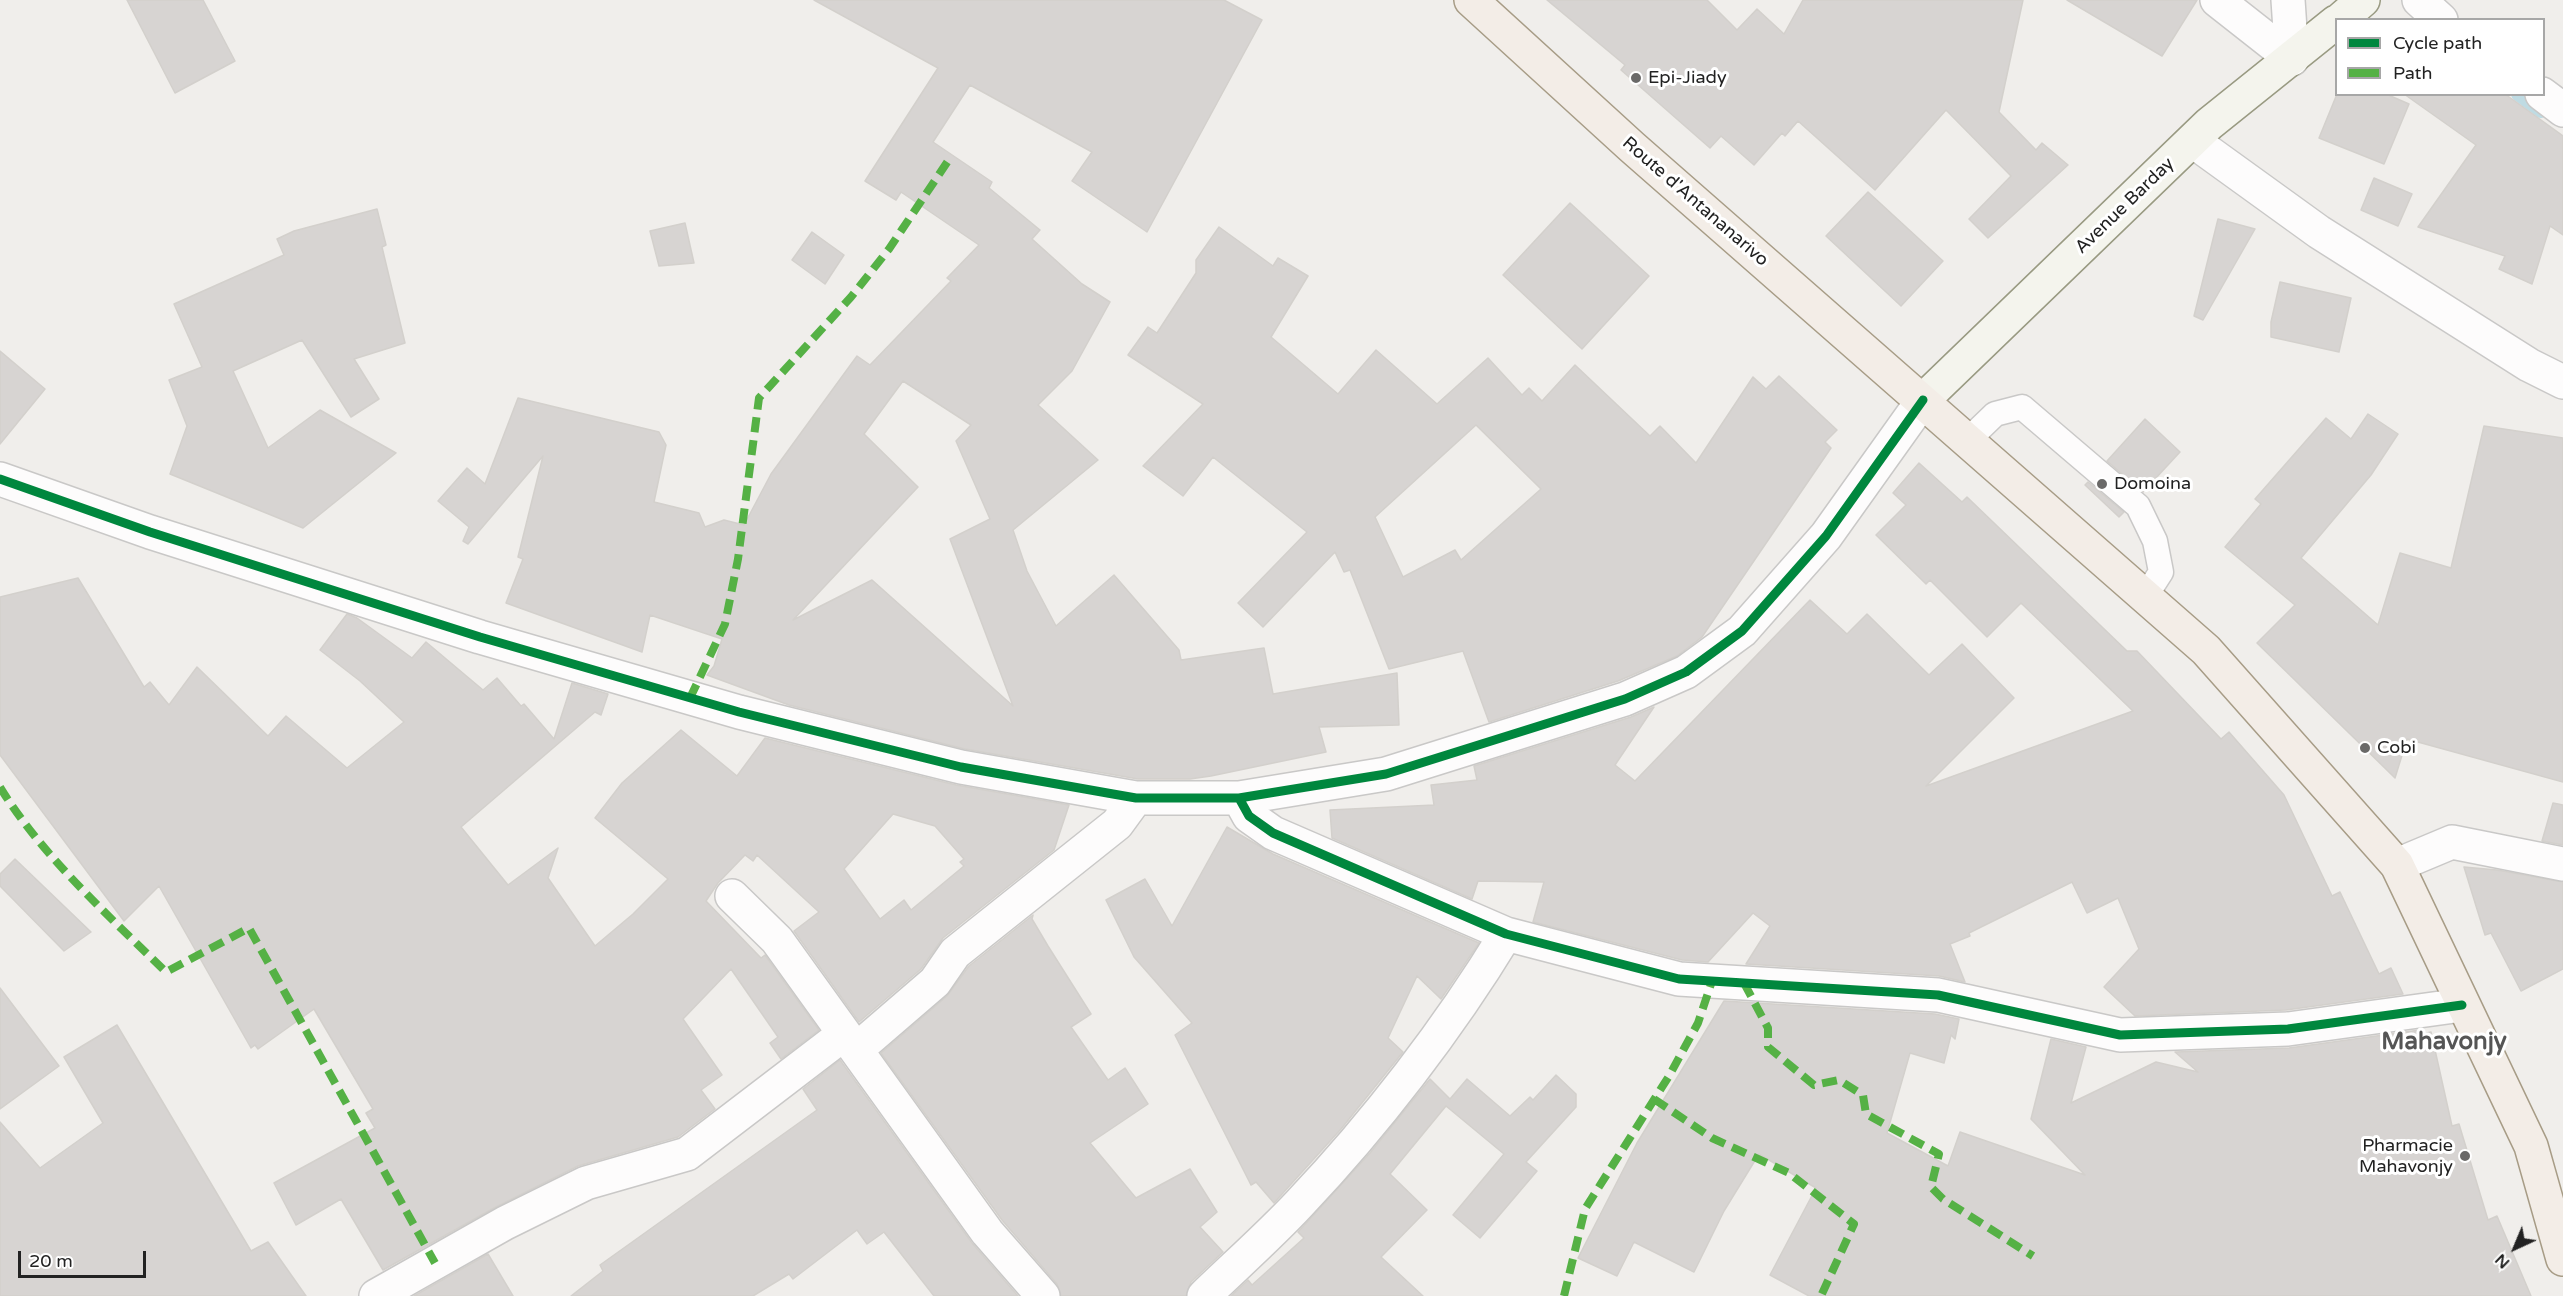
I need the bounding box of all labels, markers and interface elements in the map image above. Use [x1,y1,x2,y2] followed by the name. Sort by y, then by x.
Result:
[2335,18,2545,96] legend
[2393,32,2482,54] text: Cycle path
[2393,62,2432,84] text: Path
[1648,67,1727,89] place label: Epi-Jiady
[1629,71,1643,85] marker: Epi-Jiady
[1617,133,1773,271] street label: Route d'Antananarivo
[2071,153,2179,259] street label: Avenue Barday
[2114,473,2191,495] place label: Domoina
[2095,477,2109,491] marker: Domoina
[2377,737,2416,759] place label: Cobi
[2358,741,2372,755] marker: Cobi
[2381,1029,2507,1057] district label: Mahavonjy
[2359,1135,2453,1178] place label: Pharmacie Mahavonjy
[2458,1149,2472,1163] marker: Pharmacie Mahavonjy
[2485,1218,2545,1278] north arrow
[21,1239,148,1277] scale bar
[2491,1249,2514,1273] text: N
[29,1250,73,1272] text: 20 m

